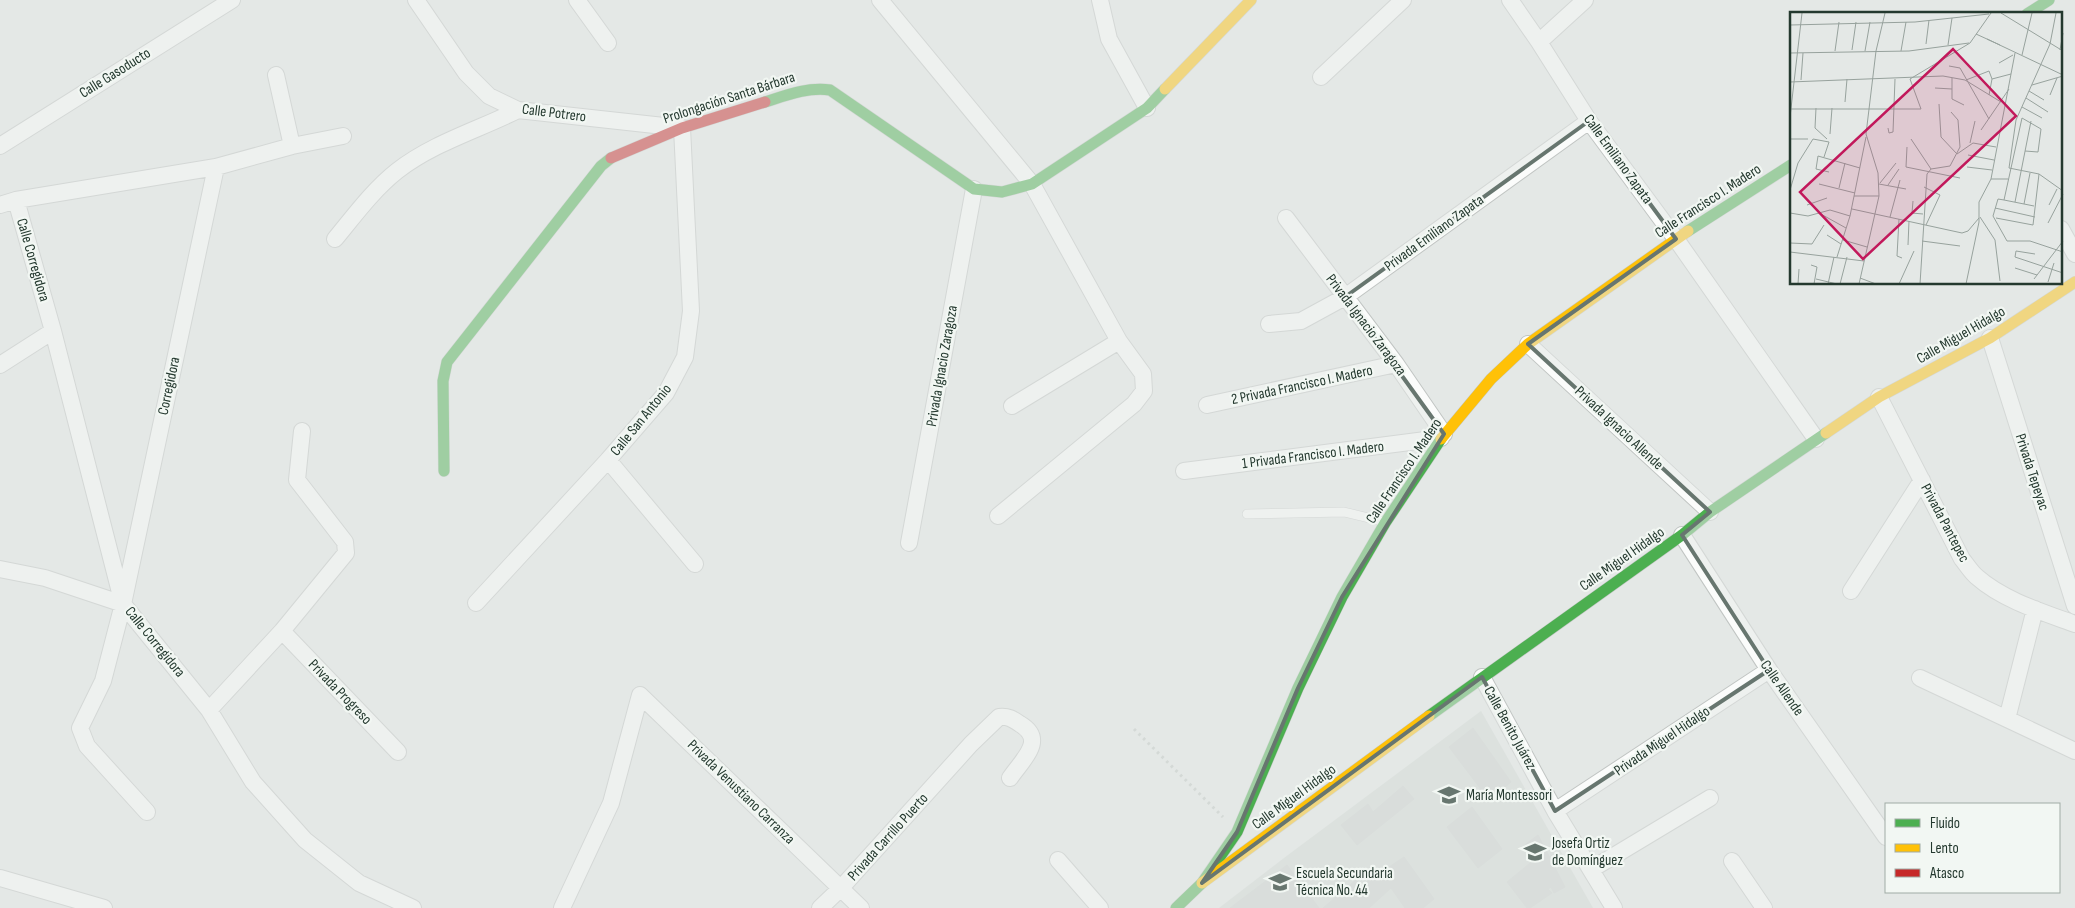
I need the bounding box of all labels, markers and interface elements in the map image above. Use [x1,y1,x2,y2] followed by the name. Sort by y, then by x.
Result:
[1790,12,2062,285] inset map
[76,44,154,102] street label: Calle Gasoducto
[661,68,798,128] street label: Prolongación Santa Bárbara
[521,100,587,126] street label: Calle Potrero
[1579,110,1657,208] street label: Calle Emiliano Zapata
[1651,160,1765,242] street label: Calle Francisco I. Madero
[1380,190,1488,276] street label: Privada Emiliano Zapata
[12,216,54,304] street label: Calle Corregidora
[1322,270,1411,380] street label: Privada Ignacio Zaragoza
[1913,302,2009,368] street label: Calle Miguel Hidalgo
[922,304,962,428] street label: Privada Ignacio Zaragoza
[154,355,184,417] street label: Corregidora
[1230,361,1374,409] street label: 2 Privada Francisco I. Madero
[606,380,676,460] street label: Calle San Antonio
[1571,382,1667,474] street label: Privada Ignacio Allende
[1362,415,1446,527] street label: Calle Francisco I. Madero
[2011,431,2053,513] street label: Privada Tepeyac
[1241,437,1385,473] street label: 1 Privada Francisco I. Madero
[1916,480,1974,566] street label: Privada Pantepec
[1576,523,1668,595] street label: Calle Miguel Hidalgo
[121,603,189,681] street label: Calle Corregidora
[304,655,376,729] street label: Privada Progreso
[1756,656,1808,720] street label: Calle Allende
[1479,683,1541,774] street label: Calle Benito Juárez
[1610,702,1714,780] street label: Privada Miguel Hidalgo
[683,736,799,848] street label: Privada Venustiano Carranza
[1248,760,1340,834] street label: Calle Miguel Hidalgo
[1436,782,1462,808] school or university icon: María Montessori
[1466,786,1552,805] place label: María Montessori
[844,789,932,885] street label: Privada Carrillo Puerto
[1885,803,2060,893] legend
[1930,814,1960,833] text: Fluido
[1551,834,1623,870] place label: Josefa Ortiz de Domínguez
[1522,839,1548,865] school or university icon: Josefa Ortiz de Domínguez
[1930,839,1959,858] text: Lento
[1296,864,1393,900] place label: Escuela Secundaria Técnica No. 44
[1929,864,1964,883] text: Atasco
[1267,869,1293,895] school or university icon: Escuela Secundaria Técnica No. 44

